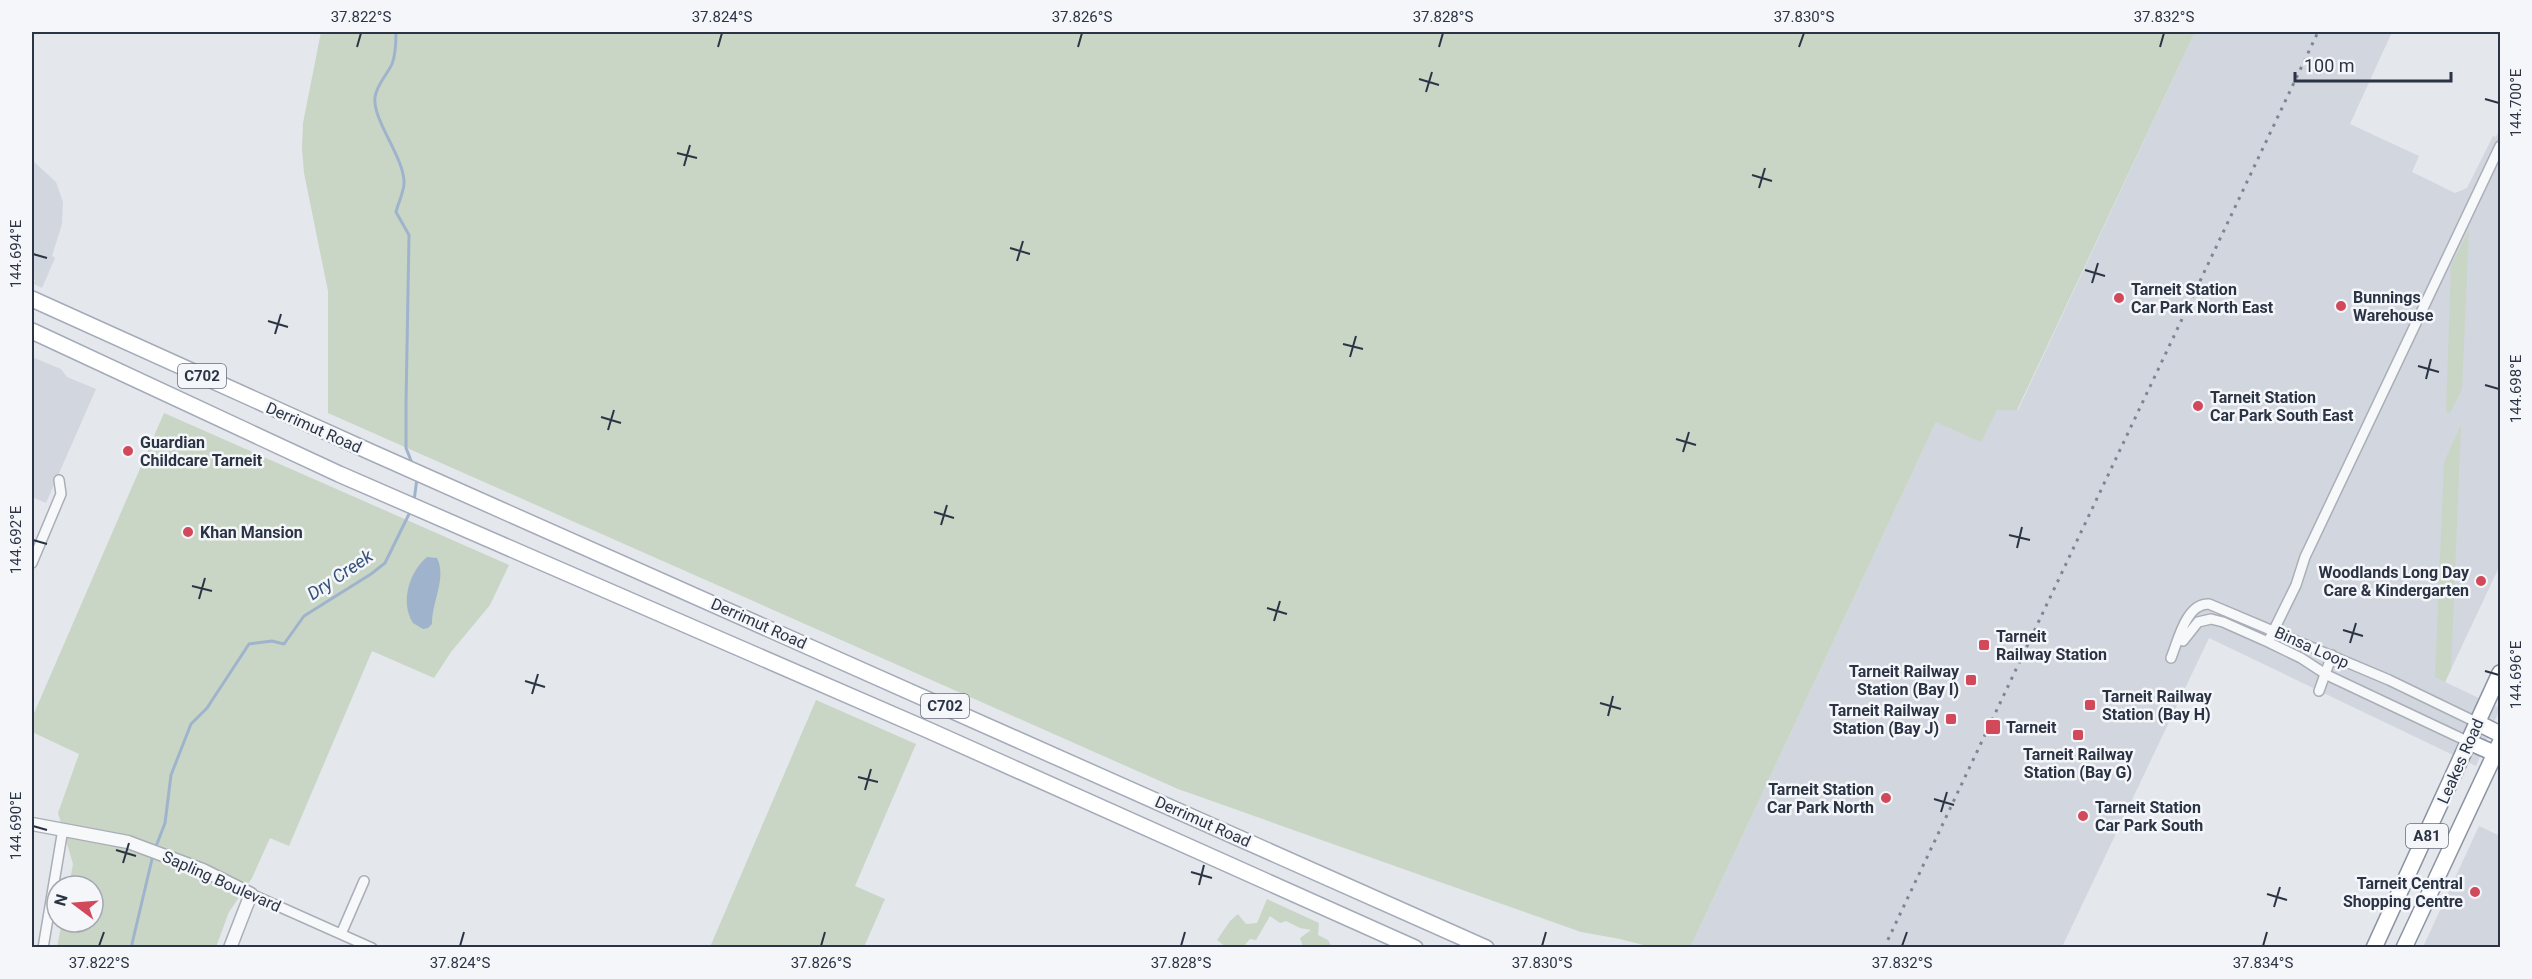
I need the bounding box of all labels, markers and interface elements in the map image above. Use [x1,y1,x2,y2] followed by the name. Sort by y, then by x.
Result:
[331,8,391,26] text: 37.822°S
[692,8,752,26] text: 37.824°S
[1052,8,1112,26] text: 37.826°S
[1413,8,1473,26] text: 37.828°S
[1774,8,1834,26] text: 37.830°S
[2134,8,2194,26] text: 37.832°S
[2295,45,2451,83] scale bar
[2304,55,2355,76] text: 100 m
[2507,68,2525,137] text: 144.700°E
[7,219,25,288] text: 144.694°E
[2131,280,2274,317] place label: Tarneit Station Car Park North East
[2353,288,2434,325] place label: Bunnings Warehouse
[2112,291,2126,305] marker: Tarneit Station Car Park North East
[2334,299,2348,313] marker: Bunnings Warehouse
[2507,354,2525,423] text: 144.698°E
[178,364,226,388] road number: C702
[2210,388,2354,425] place label: Tarneit Station Car Park South East
[263,398,364,457] street label: Derrimut Road
[2191,399,2205,413] marker: Tarneit Station Car Park South East
[140,433,263,470] place label: Guardian Childcare Tarneit
[121,444,135,458] marker: Guardian Childcare Tarneit
[7,505,25,574] text: 144.692°E
[200,523,303,542] place label: Khan Mansion
[181,525,195,539] marker: Khan Mansion
[303,544,377,604] water label: Dry Creek
[2319,563,2470,600] place label: Woodlands Long Day Care & Kindergarten
[2474,574,2488,588] marker: Woodlands Long Day Care & Kindergarten
[708,594,809,653] street label: Derrimut Road
[2272,623,2352,672] street label: Binsa Loop
[1996,627,2107,664] place label: Tarneit Railway Station
[1977,638,1991,652] marker: Tarneit Railway Station
[2507,640,2525,709] text: 144.696°E
[1849,662,1960,699] place label: Tarneit Railway Station (Bay I)
[1964,673,1978,687] marker: Tarneit Railway Station (Bay I)
[2102,687,2213,724] place label: Tarneit Railway Station (Bay H)
[921,694,969,718] road number: C702
[2083,698,2097,712] marker: Tarneit Railway Station (Bay H)
[1829,701,1940,738] place label: Tarneit Railway Station (Bay J)
[1944,712,1958,726] marker: Tarneit Railway Station (Bay J)
[2433,716,2488,807] street label: Leakes Road
[1984,718,2002,736] marker: Tarneit
[2006,718,2057,737] place label: Tarneit
[2071,728,2085,742] marker: Tarneit Railway Station (Bay G)
[2023,745,2134,782] place label: Tarneit Railway Station (Bay G)
[1767,780,1874,817] place label: Tarneit Station Car Park North
[7,791,25,860] text: 144.690°E
[1879,791,1893,805] marker: Tarneit Station Car Park North
[1152,792,1253,851] street label: Derrimut Road
[2095,798,2203,835] place label: Tarneit Station Car Park South
[2076,809,2090,823] marker: Tarneit Station Car Park South
[2406,824,2448,848] road number: A81
[160,847,284,916] street label: Sapling Boulevard
[45,874,105,934] north arrow
[2343,874,2463,911] place label: Tarneit Central Shopping Centre
[2468,885,2482,899] marker: Tarneit Central Shopping Centre
[50,892,72,908] text: N
[69,954,129,972] text: 37.822°S
[430,954,490,972] text: 37.824°S
[791,954,851,972] text: 37.826°S
[1151,954,1211,972] text: 37.828°S
[1512,954,1572,972] text: 37.830°S
[1872,954,1932,972] text: 37.832°S
[2233,954,2293,972] text: 37.834°S

